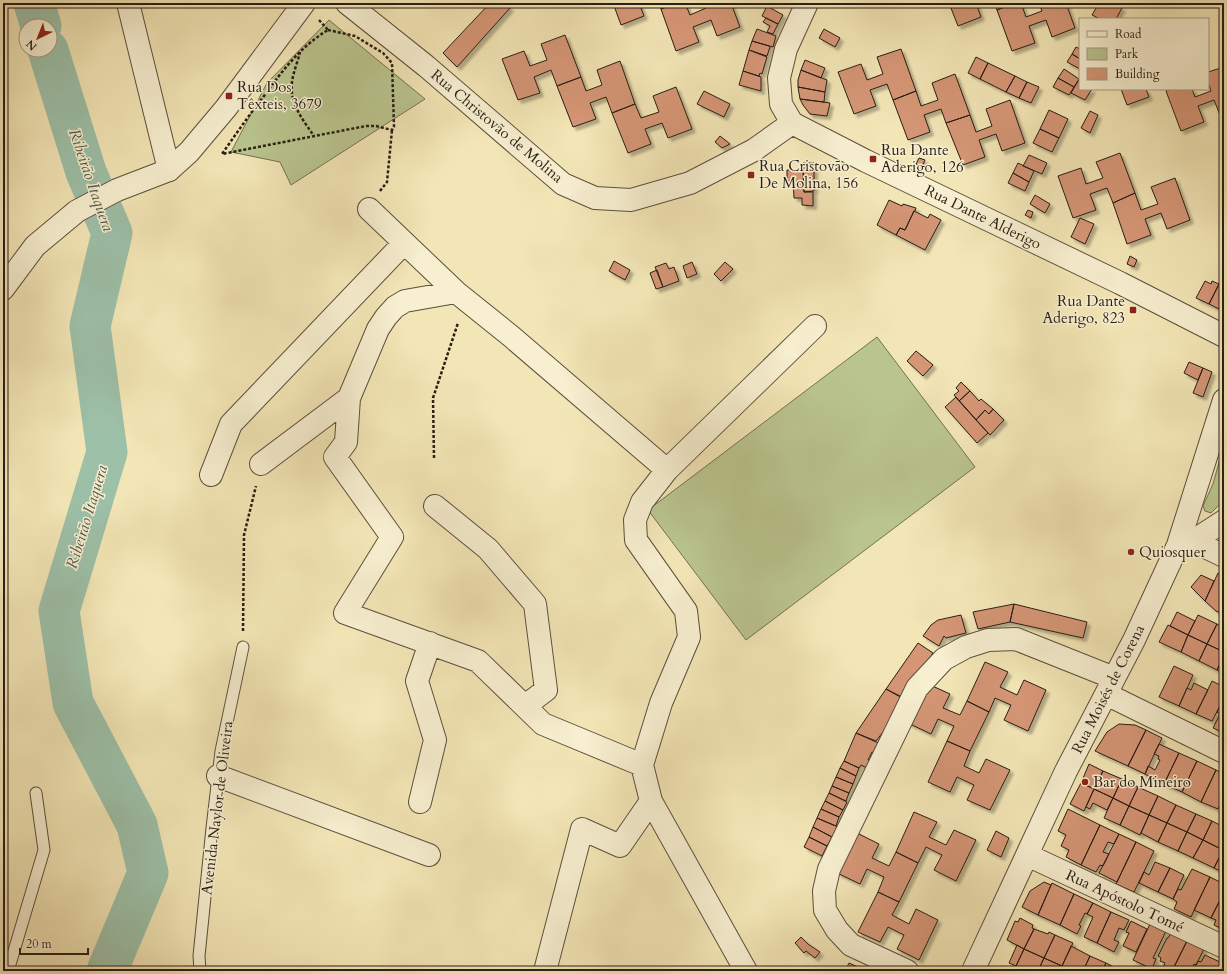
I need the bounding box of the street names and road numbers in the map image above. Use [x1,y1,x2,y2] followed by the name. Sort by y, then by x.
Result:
[427,65,568,188] street label: Rua Christovão de Molina
[921,180,1045,254] street label: Rua Dante Alderigo
[1067,621,1149,757] street label: Rua Moisés de Corena
[196,719,238,896] street label: Avenida Naylor de Oliveira
[1063,865,1188,937] street label: Rua Apóstolo Tomé

